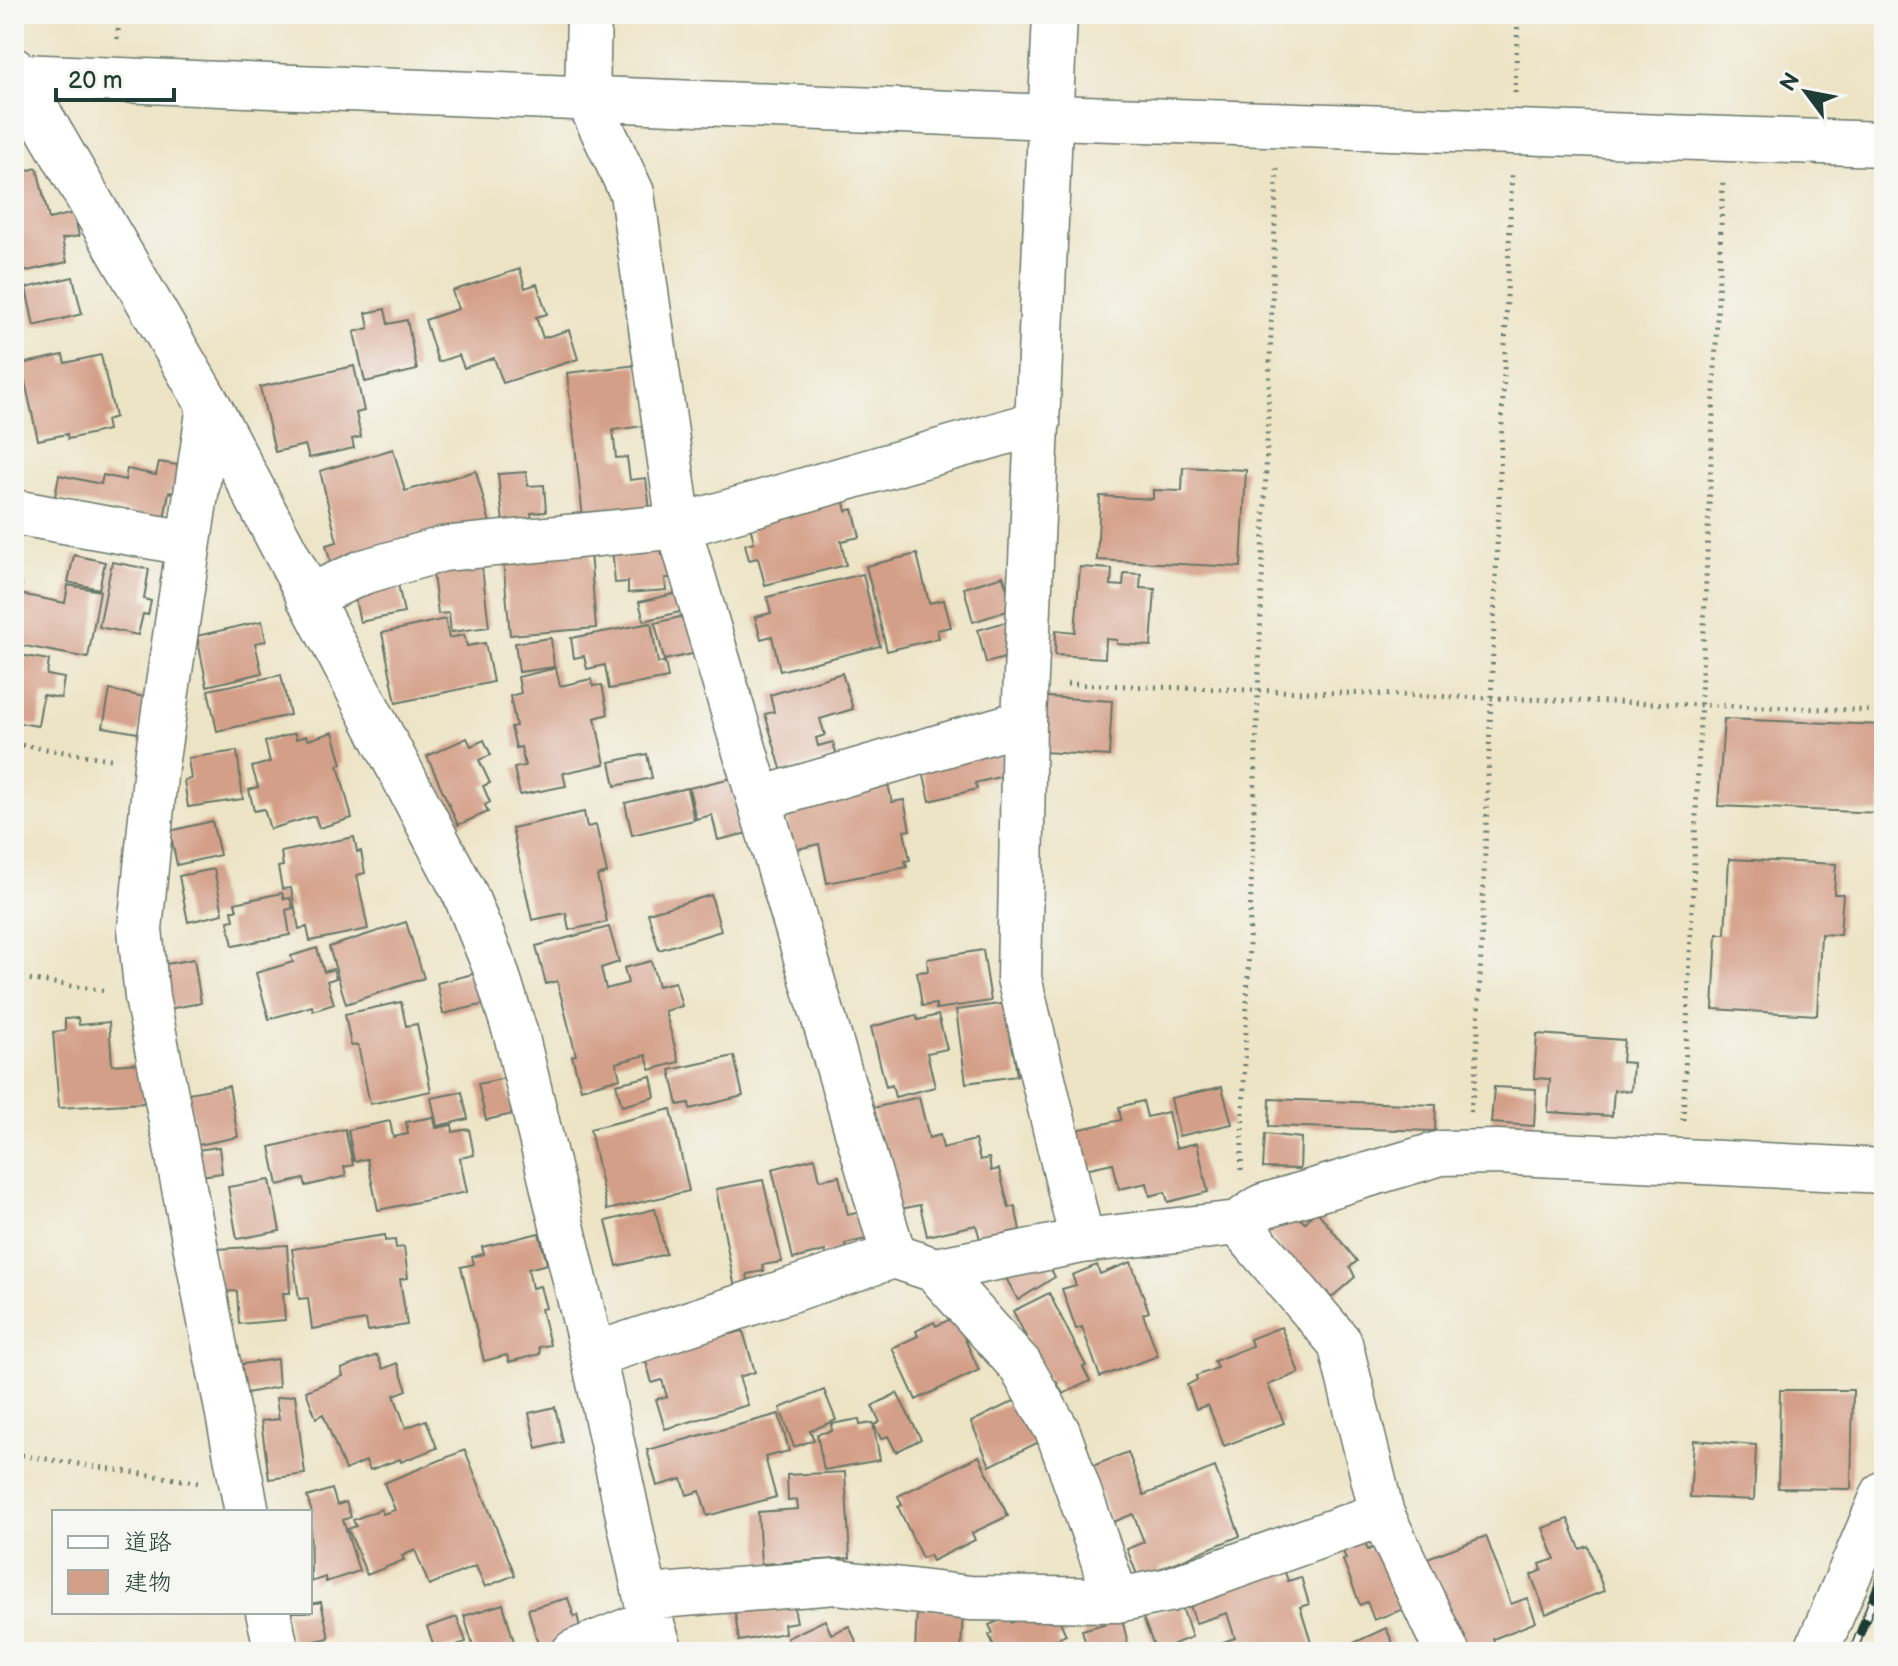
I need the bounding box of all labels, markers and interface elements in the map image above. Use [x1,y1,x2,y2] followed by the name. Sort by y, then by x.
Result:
[56,52,174,102] scale bar
[1766,52,1846,132] north arrow
[68,66,123,95] text: 20 m
[1774,68,1806,96] text: N
[52,1510,312,1614] legend
[124,1528,172,1557] text: 道路
[124,1568,172,1597] text: 建物

